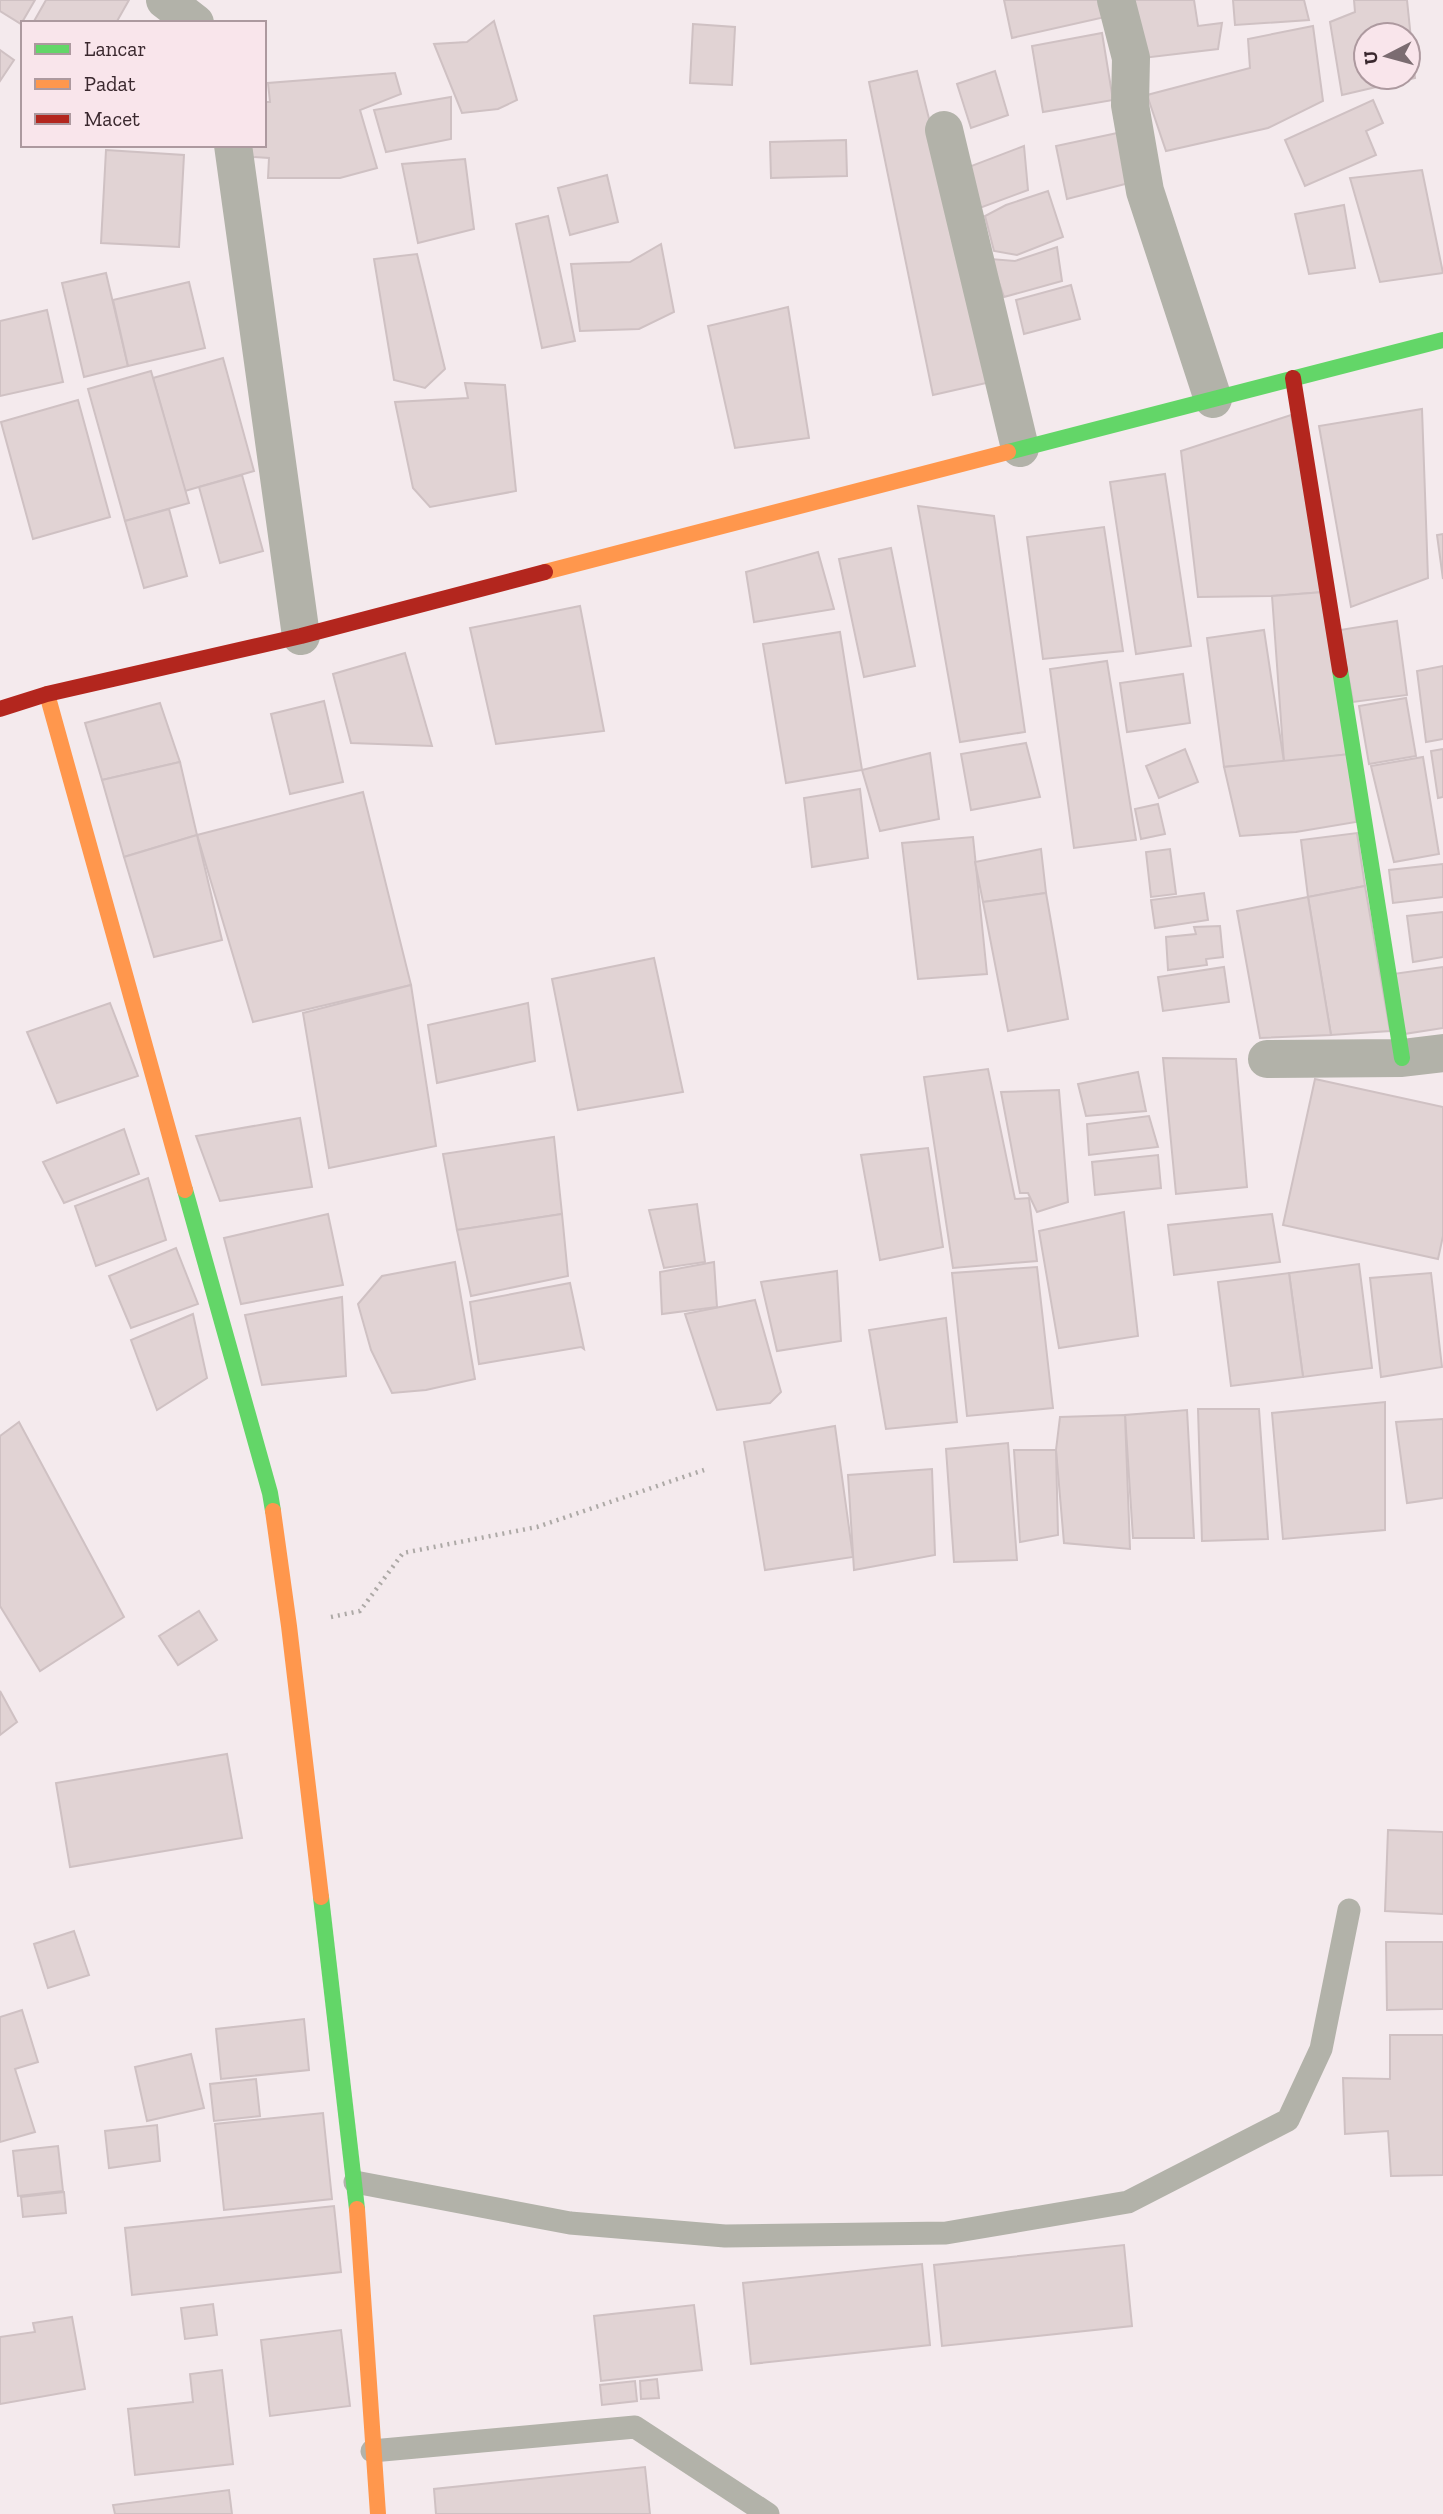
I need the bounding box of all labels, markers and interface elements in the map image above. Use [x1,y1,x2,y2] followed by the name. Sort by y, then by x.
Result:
[21,21,266,147] legend
[1352,21,1422,91] north arrow
[84,36,146,61] text: Lancar
[1358,49,1383,66] text: U
[84,71,136,96] text: Padat
[84,106,140,131] text: Macet

